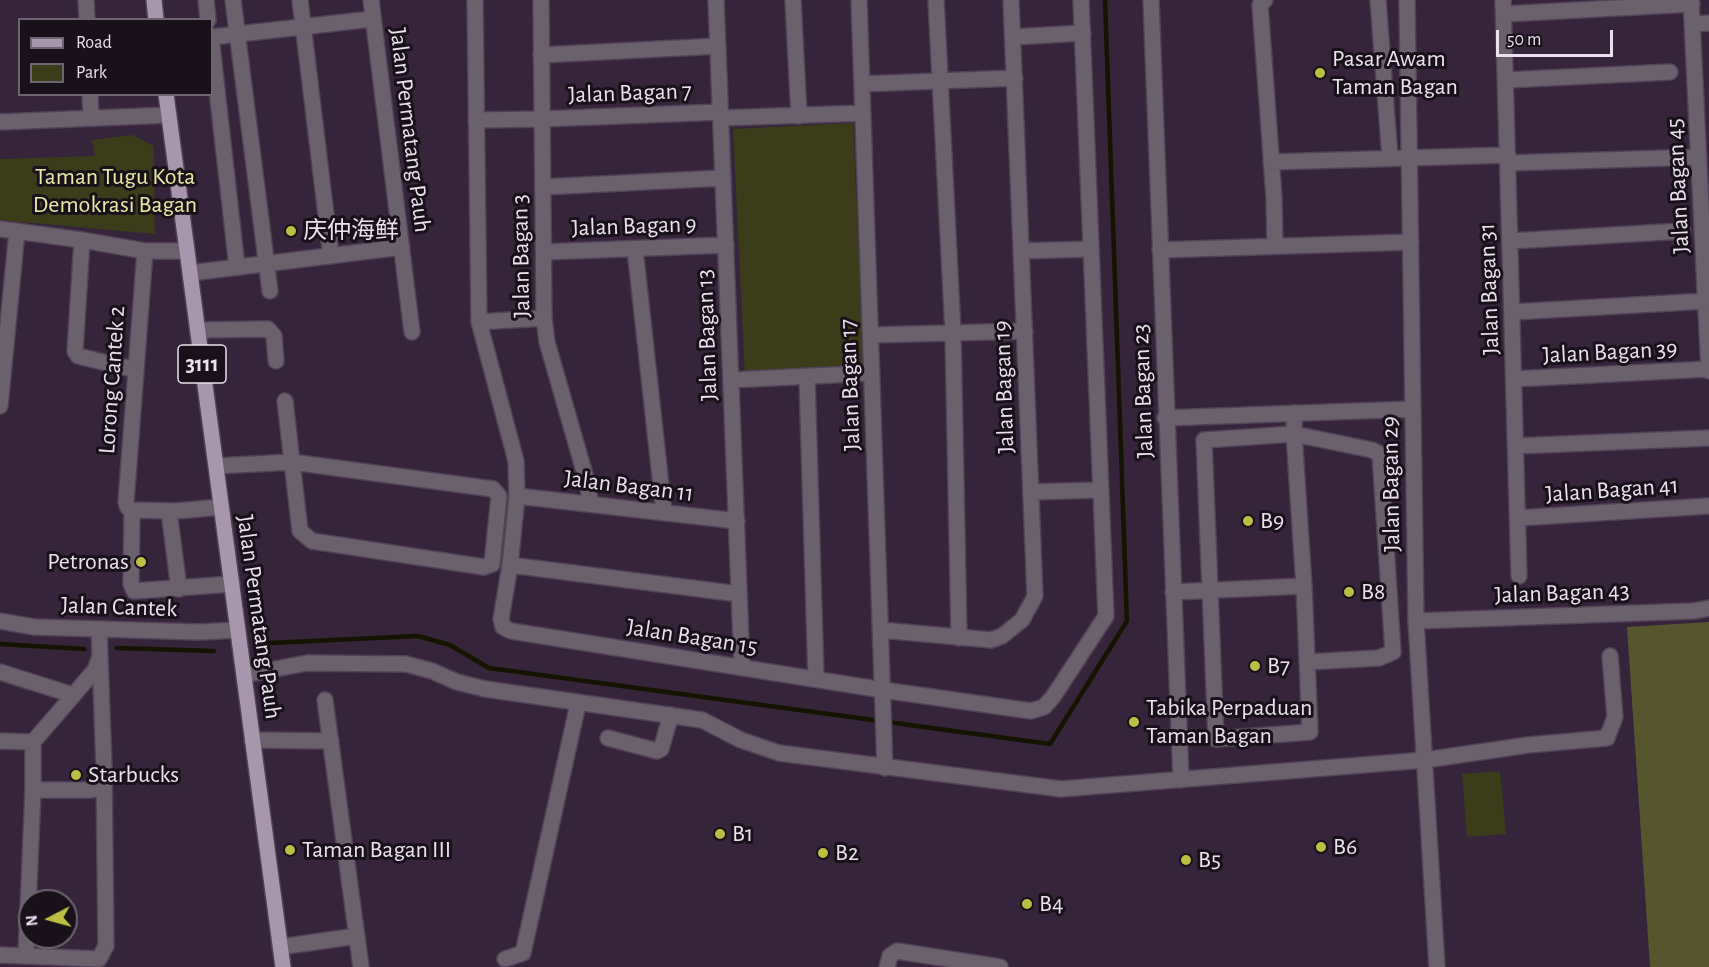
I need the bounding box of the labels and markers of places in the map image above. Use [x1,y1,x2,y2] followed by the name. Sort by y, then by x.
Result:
[1332,45,1458,101] place label: Pasar Awam Taman Bagan
[1313,66,1327,80] marker: Pasar Awam Taman Bagan
[303,217,399,245] place label: 庆仲海鲜
[284,224,298,238] marker: 庆仲海鲜
[1260,507,1284,535] place label: B9
[1241,514,1255,528] marker: B9
[47,548,129,576] place label: Petronas
[134,555,148,569] marker: Petronas
[1361,578,1385,606] place label: B8
[1342,585,1356,599] marker: B8
[1267,652,1290,680] place label: B7
[1248,659,1262,673] marker: B7
[1146,694,1312,750] place label: Tabika Perpaduan Taman Bagan
[1127,715,1141,729] marker: Tabika Perpaduan Taman Bagan
[88,761,179,789] place label: Starbucks
[69,768,83,782] marker: Starbucks
[732,820,753,848] place label: B1
[713,827,727,841] marker: B1
[1333,833,1357,861] place label: B6
[302,836,451,864] place label: Taman Bagan III
[835,839,859,867] place label: B2
[1314,840,1328,854] marker: B6
[283,843,297,857] marker: Taman Bagan III
[816,846,830,860] marker: B2
[1198,846,1221,874] place label: B5
[1179,853,1193,867] marker: B5
[1039,890,1063,918] place label: B4
[1020,897,1034,911] marker: B4

